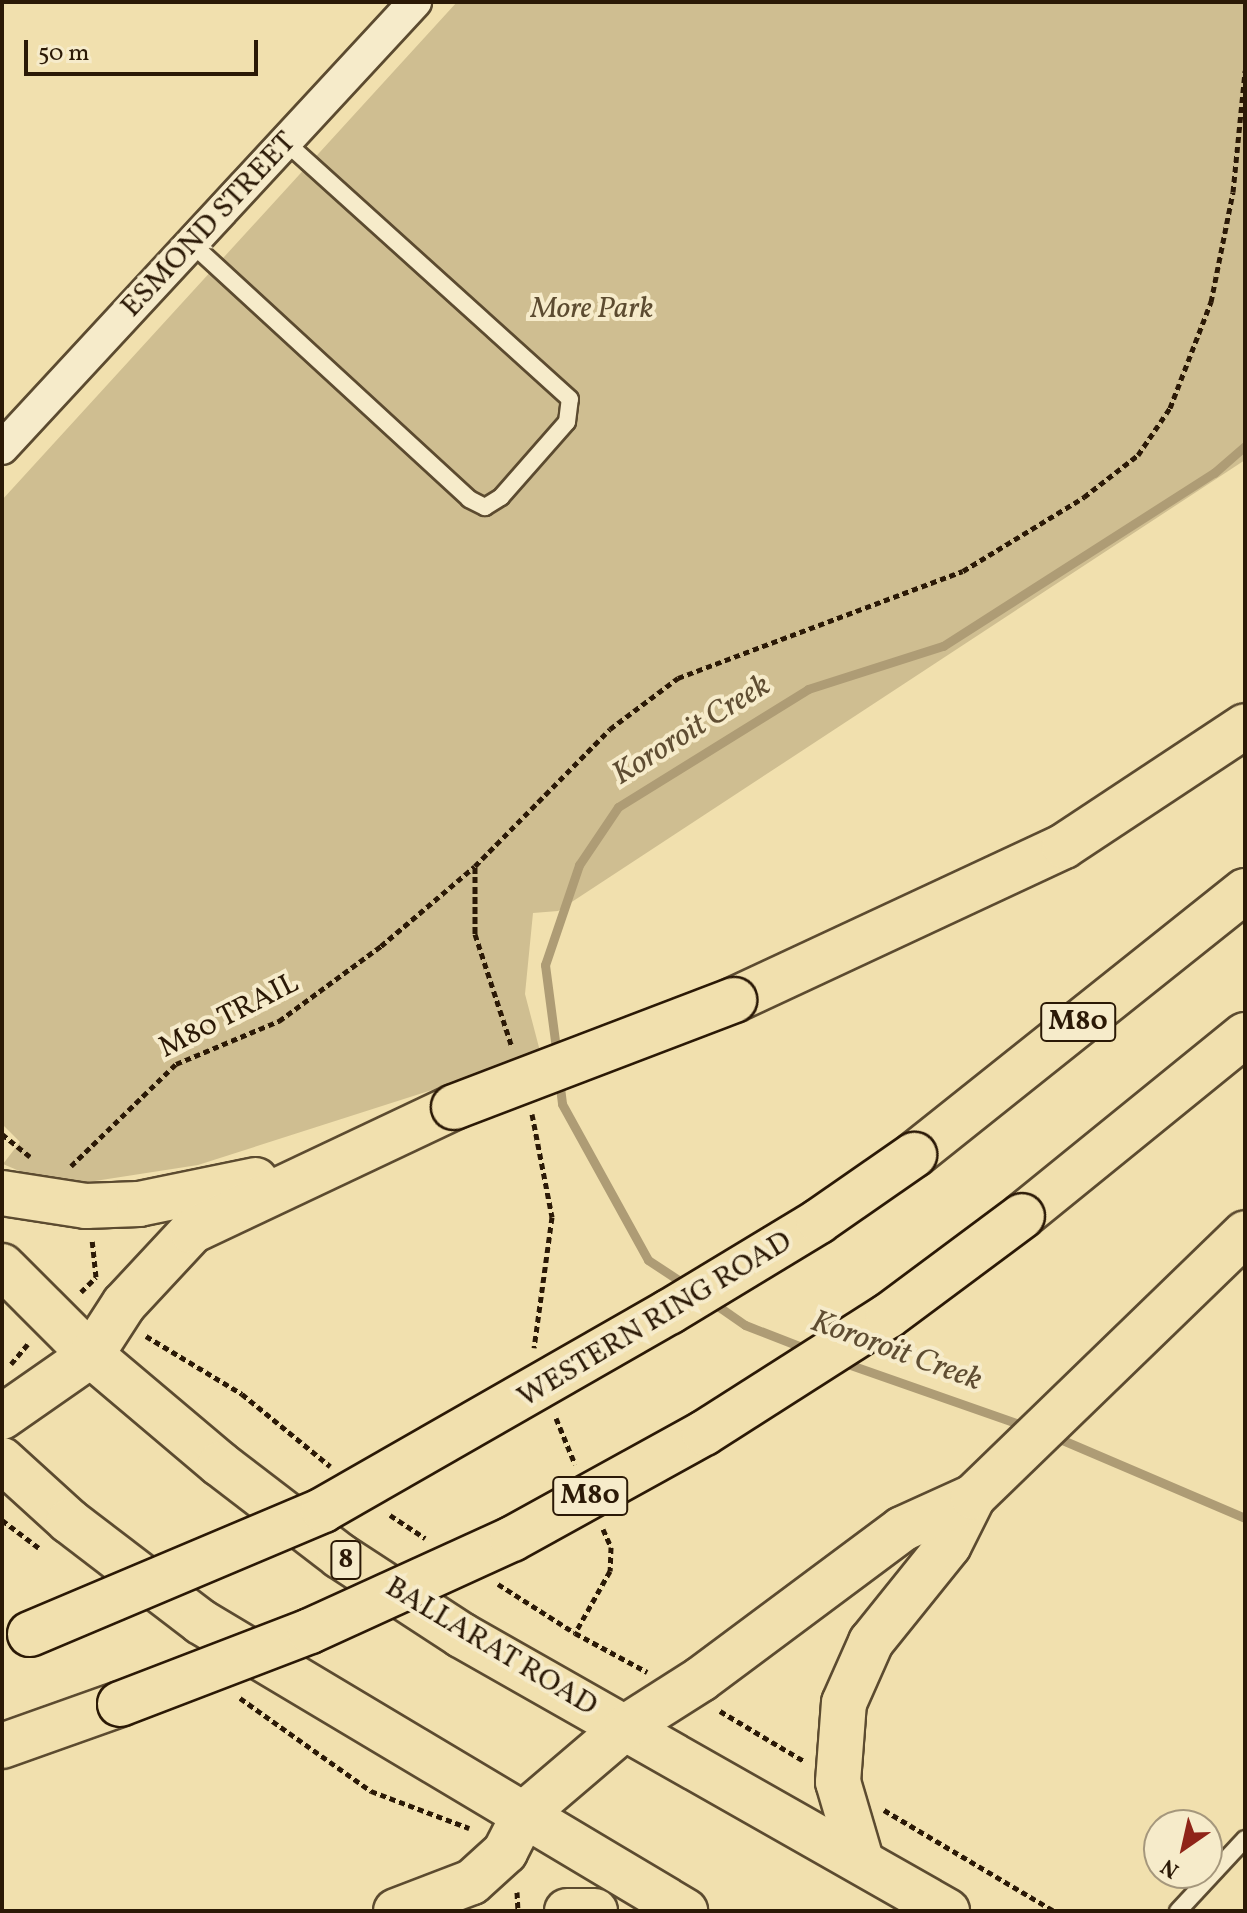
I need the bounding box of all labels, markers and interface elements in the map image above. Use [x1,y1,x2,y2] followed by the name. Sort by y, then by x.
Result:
[28,24,262,74] scale bar
[38,37,90,71] text: 50 m
[114,125,304,325] street label: ESMOND STREET
[531,291,653,327] park label: More Park
[606,667,778,795] water label: Kororoit Creek
[153,965,305,1067] street label: M80 TRAIL
[1040,998,1116,1046] road number: M80
[511,1224,799,1416] street label: WESTERN RING ROAD
[805,1303,987,1401] water label: Kororoit Creek
[552,1472,628,1520] road number: M80
[330,1536,362,1584] road number: 8
[378,1569,604,1725] street label: BALLARAT ROAD
[1143,1809,1223,1889] north arrow
[1155,1850,1186,1885] text: N

